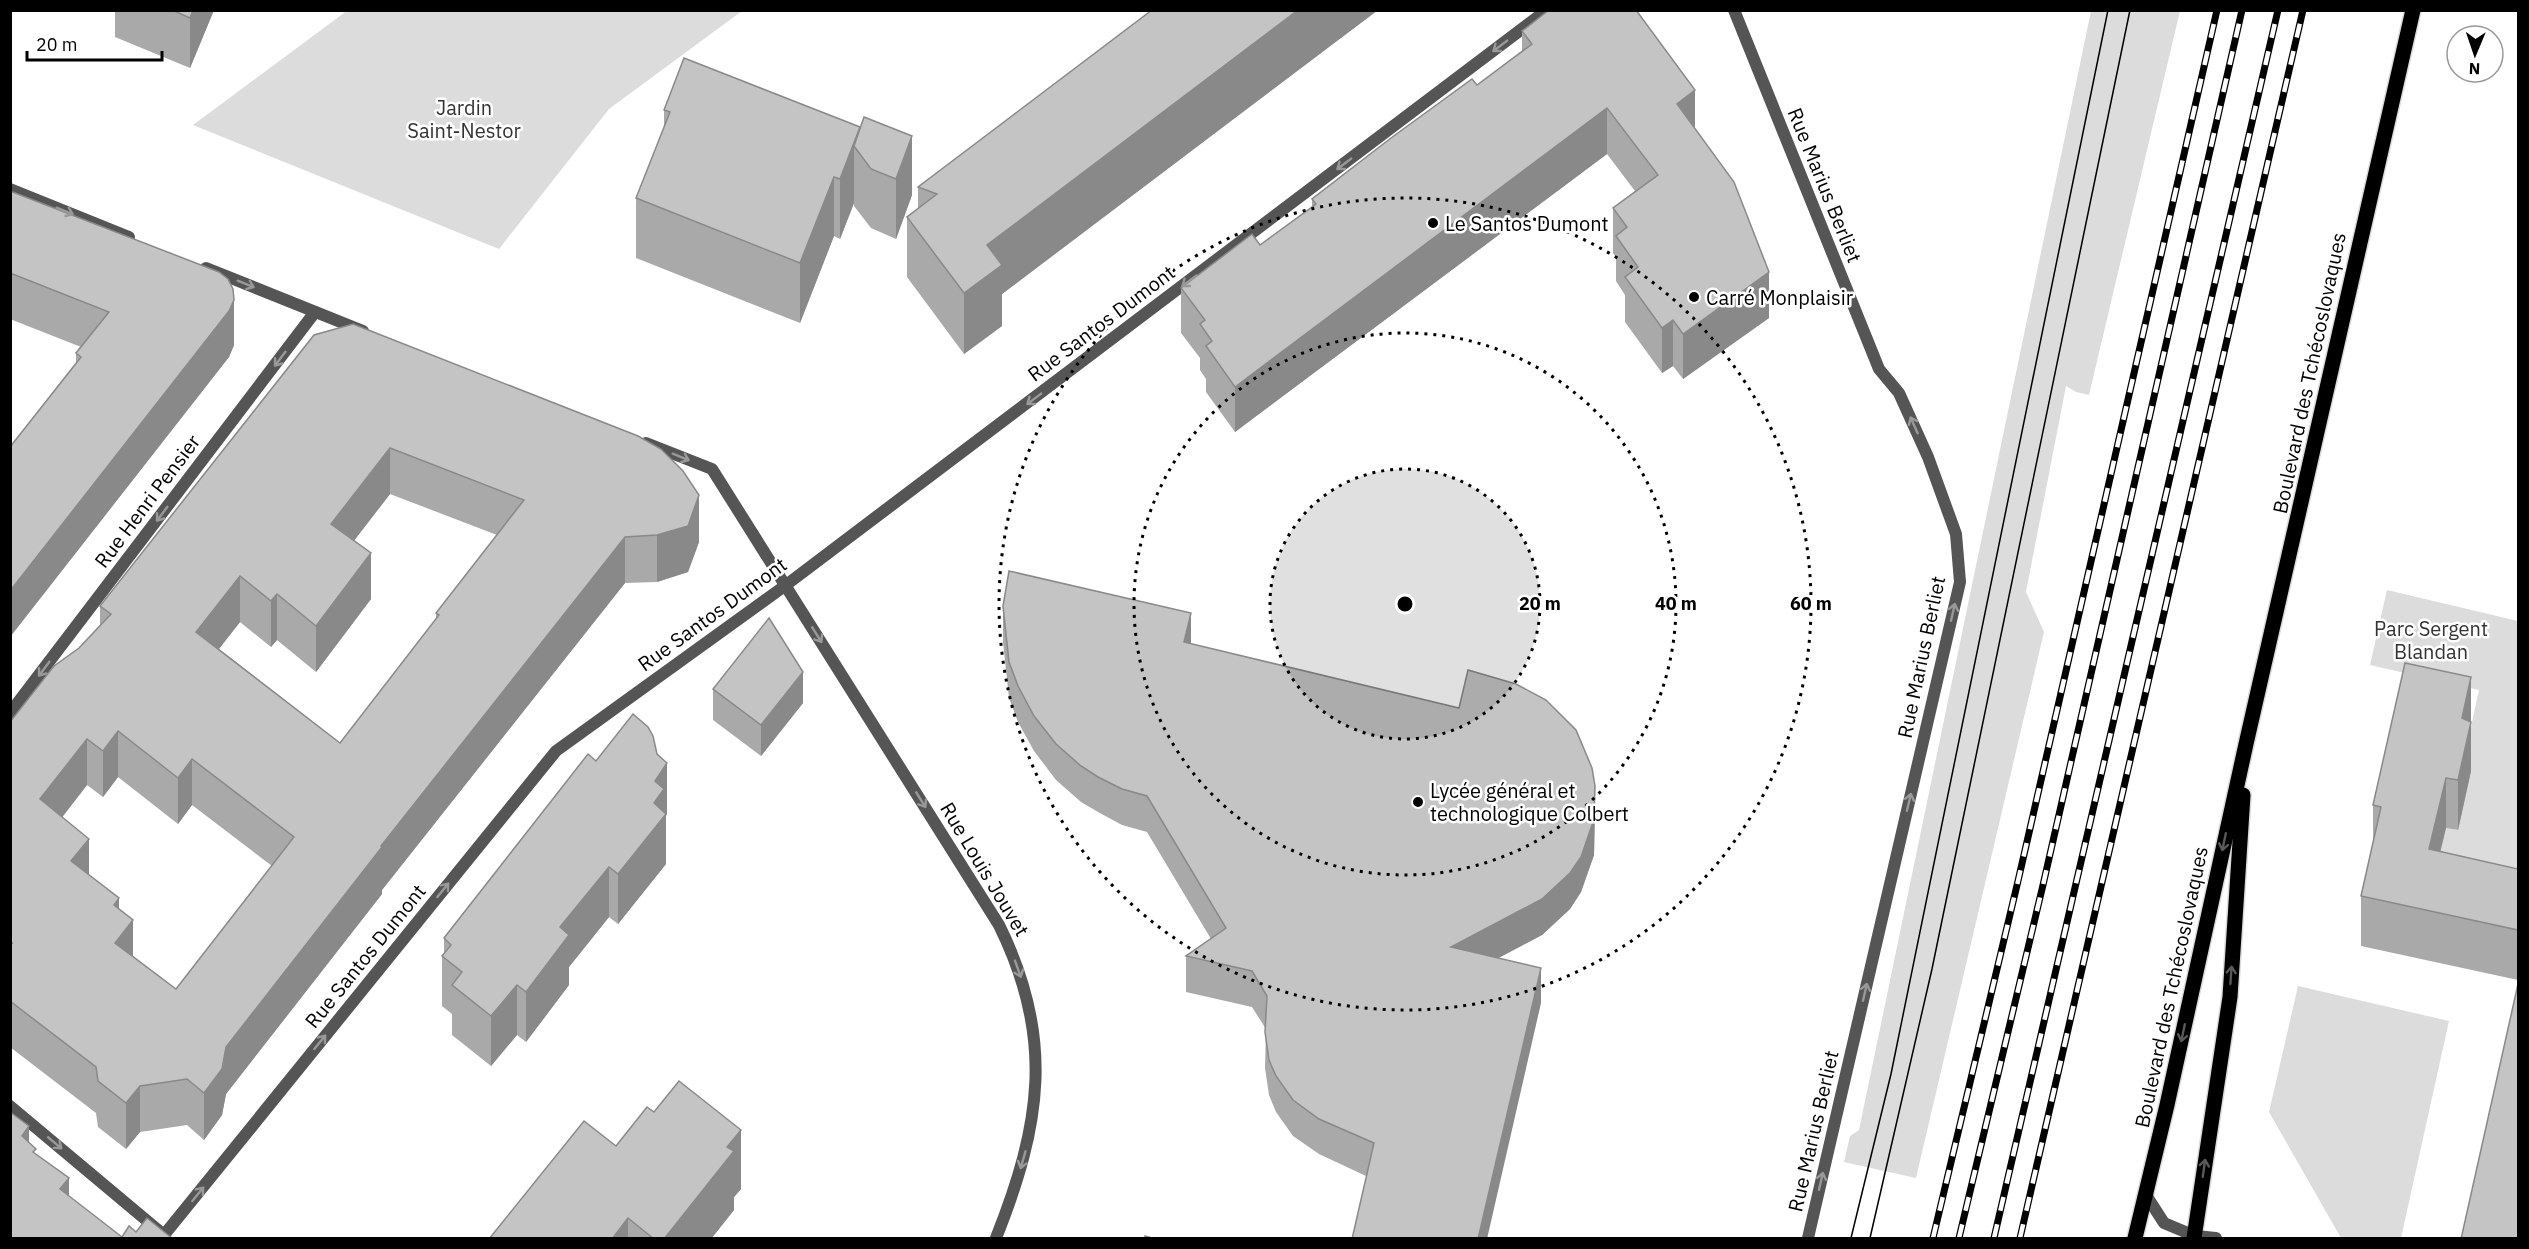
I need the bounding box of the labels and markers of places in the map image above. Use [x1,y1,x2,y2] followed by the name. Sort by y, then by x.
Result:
[1445,210,1609,237] place label: Le Santos Dumont
[1426,216,1440,230] marker: Le Santos Dumont
[1706,284,1853,311] place label: Carré Monplaisir
[1687,290,1701,304] marker: Carré Monplaisir
[1395,594,1415,614] centre of rings
[1430,777,1629,827] place label: Lycée général et technologique Colbert
[1411,795,1425,809] marker: Lycée général et technologique Colbert

